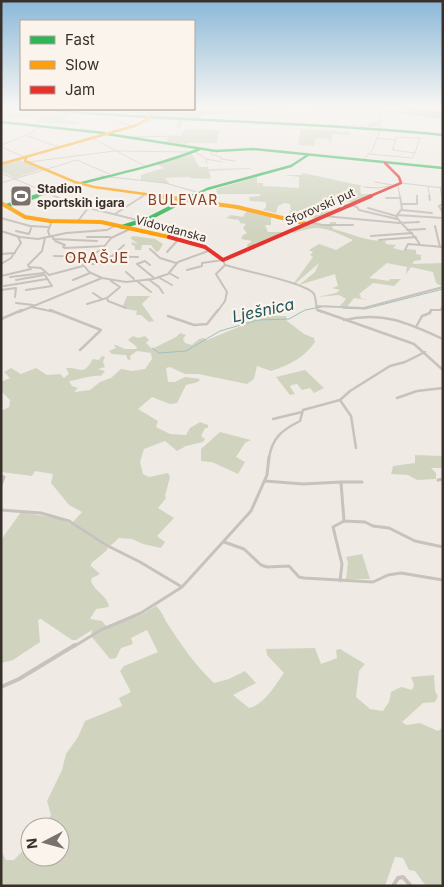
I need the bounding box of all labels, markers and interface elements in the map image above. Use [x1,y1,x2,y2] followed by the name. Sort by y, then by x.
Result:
[20,20,195,110] legend
[65,30,95,49] text: Fast
[65,55,99,74] text: Slow
[65,80,95,99] text: Jam
[37,181,125,210] place label: Stadion sportskih igara
[9,184,33,208] sports icon: Stadion sportskih igara
[283,184,357,229] street label: Sforovski put
[148,191,218,208] district label: BULEVAR
[134,212,208,245] street label: Vidovdanska
[65,248,129,267] district label: ORAŠJE
[230,294,296,326] water label: Lješnica
[20,817,70,867] north arrow
[23,837,41,850] text: N

